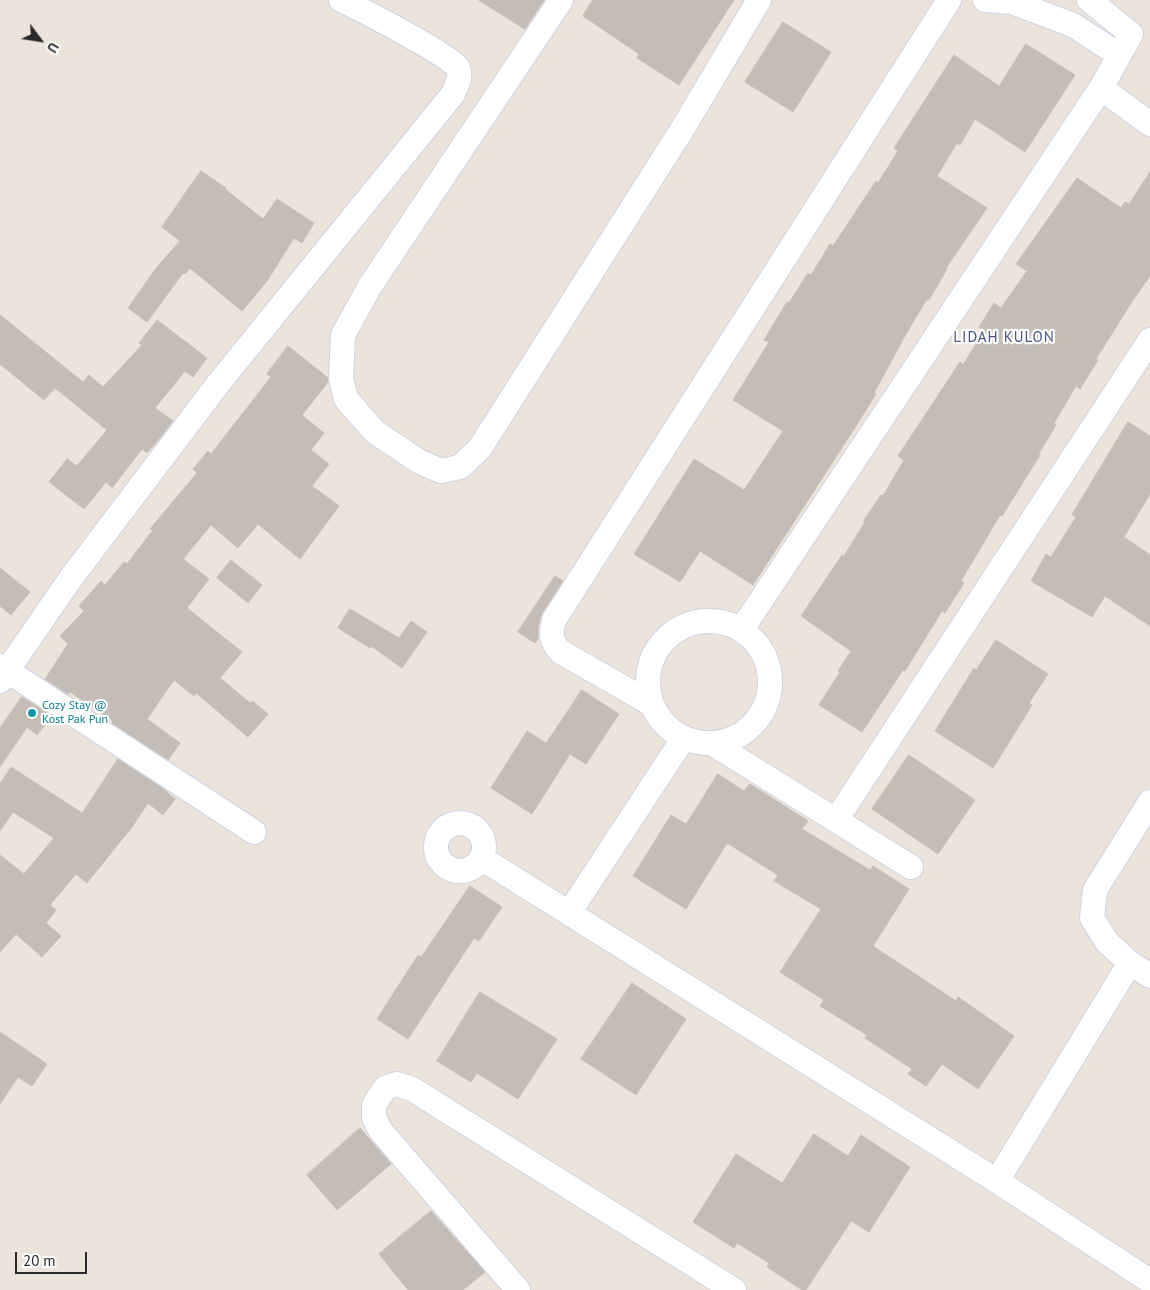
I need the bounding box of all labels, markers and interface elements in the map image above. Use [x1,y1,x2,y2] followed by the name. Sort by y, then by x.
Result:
[15,15,65,65] north arrow
[43,39,63,56] text: U
[952,329,1056,347] district label: LIDAH KULON
[42,699,108,727] place label: Cozy Stay @ Kost Pak Pun
[26,707,38,719] marker: Cozy Stay @ Kost Pak Pun
[18,1242,90,1274] scale bar
[23,1251,56,1270] text: 20 m

